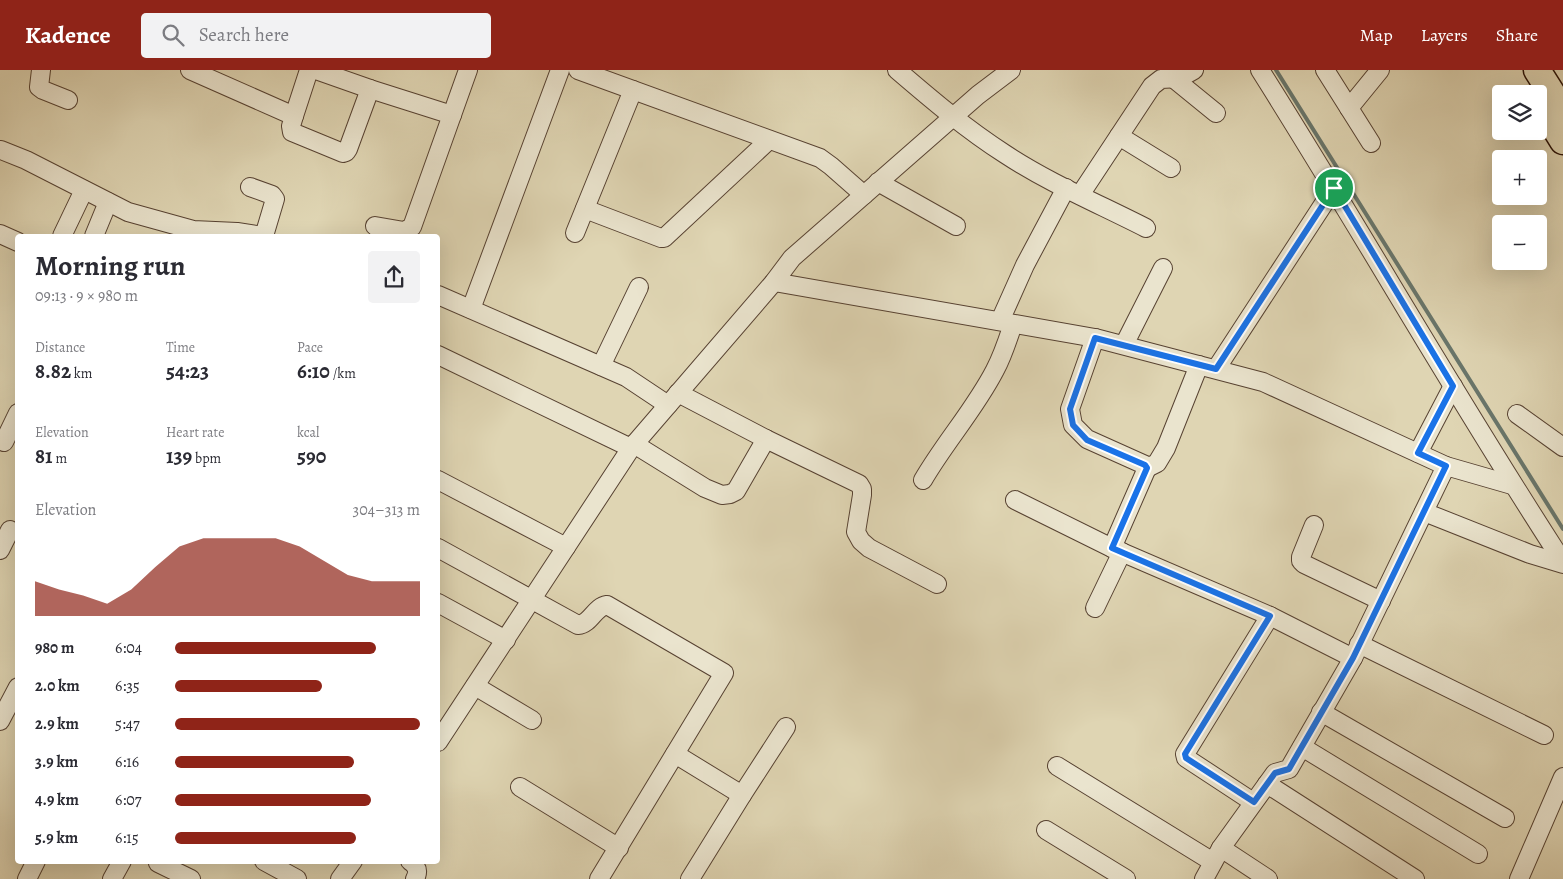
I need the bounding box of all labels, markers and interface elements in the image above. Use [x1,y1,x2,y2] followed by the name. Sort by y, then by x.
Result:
[141,13,491,58] search box
[25,19,111,51] text: Kadence
[159,21,187,49] icon: search
[199,22,289,48] text: Search here
[1360,23,1393,47] text: Map
[1421,23,1468,47] text: Layers
[1496,23,1538,47] text: Share
[1492,85,1547,270] map controls
[1492,85,1547,140] button: layers
[1492,150,1547,205] button: +
[1313,167,1355,209] pin
[1320,174,1348,202] icon: arrive
[1492,215,1547,270] button: −
[35,247,185,285] text: Morning run
[368,251,420,303] button: share
[35,285,138,307] text: 09:13 · 9 × 980 m
[35,338,85,357] text: Distance
[166,338,195,357] text: Time
[297,338,323,357] text: Pace
[35,357,71,385] text: 8.82
[166,357,209,385] text: 54:23
[297,357,330,385] text: 6:10
[71,364,92,383] text: km
[330,364,356,383] text: /km
[35,423,89,442] text: Elevation
[166,423,224,442] text: Heart rate
[297,423,319,442] text: kcal
[35,442,53,470] text: 81
[166,442,192,470] text: 139
[297,442,326,470] text: 590
[53,449,67,468] text: m
[192,449,221,468] text: bpm
[35,499,96,521] text: Elevation
[353,499,420,521] text: 304–313 m
[35,637,74,659] text: 980 m
[115,637,142,659] text: 6:04
[35,675,80,697] text: 2.0 km
[115,675,140,697] text: 6:35
[35,713,79,735] text: 2.9 km
[115,713,140,735] text: 5:47
[35,751,78,773] text: 3.9 km
[115,751,139,773] text: 6:16
[35,789,79,811] text: 4.9 km
[115,789,141,811] text: 6:07
[35,827,78,849] text: 5.9 km
[115,827,139,849] text: 6:15

